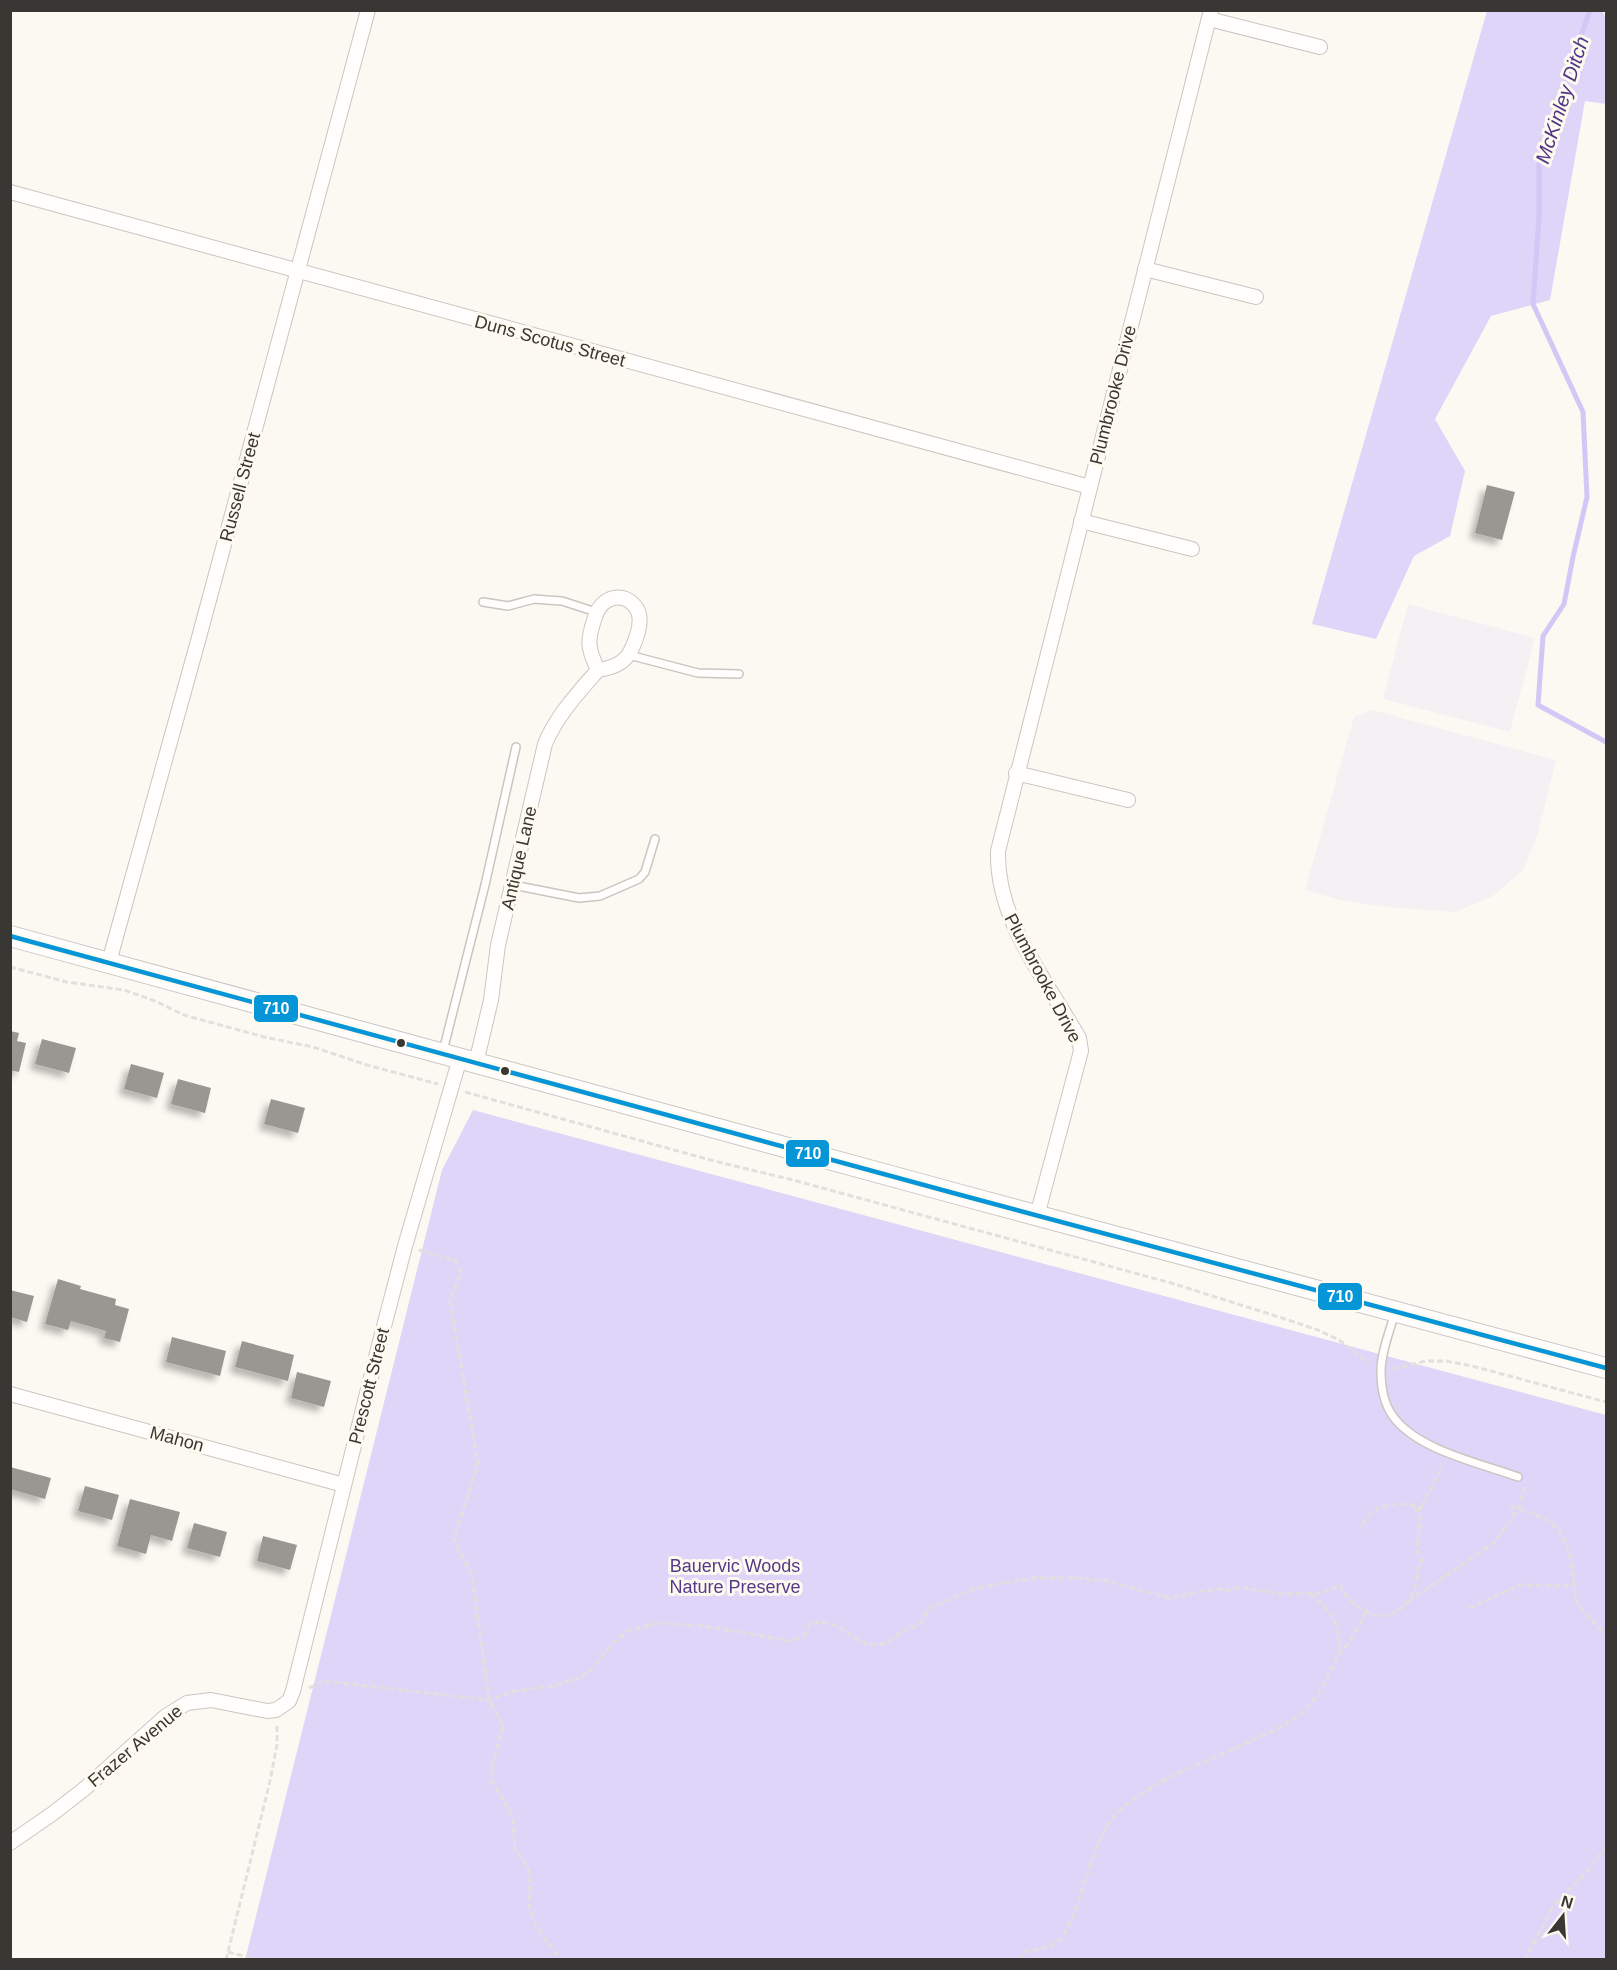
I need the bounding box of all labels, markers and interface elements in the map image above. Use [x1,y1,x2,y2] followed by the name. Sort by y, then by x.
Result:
[1531,34,1593,166] water label: McKinley Ditch
[473,311,627,371] street label: Duns Scotus Street
[1086,323,1140,467] street label: Plumbrooke Drive
[216,430,264,544] street label: Russell Street
[497,804,541,912] street label: Antique Lane
[1001,910,1085,1046] street label: Plumbrooke Drive
[253,994,299,1023] line badge: 710
[263,1000,289,1017] text: 710
[395,1037,407,1049] unlabelled marker
[499,1065,511,1077] unlabelled marker
[785,1139,830,1168] line badge: 710
[795,1145,821,1162] text: 710
[1317,1282,1363,1311] line badge: 710
[1327,1288,1353,1305] text: 710
[345,1326,393,1446] street label: Prescott Street
[148,1422,206,1456] street label: Mahon
[669,1556,801,1597] park label: Bauervic Woods Nature Preserve
[84,1701,186,1791] street label: Frazer Avenue
[1533,1886,1593,1946] north arrow
[1559,1892,1575,1912] text: N

